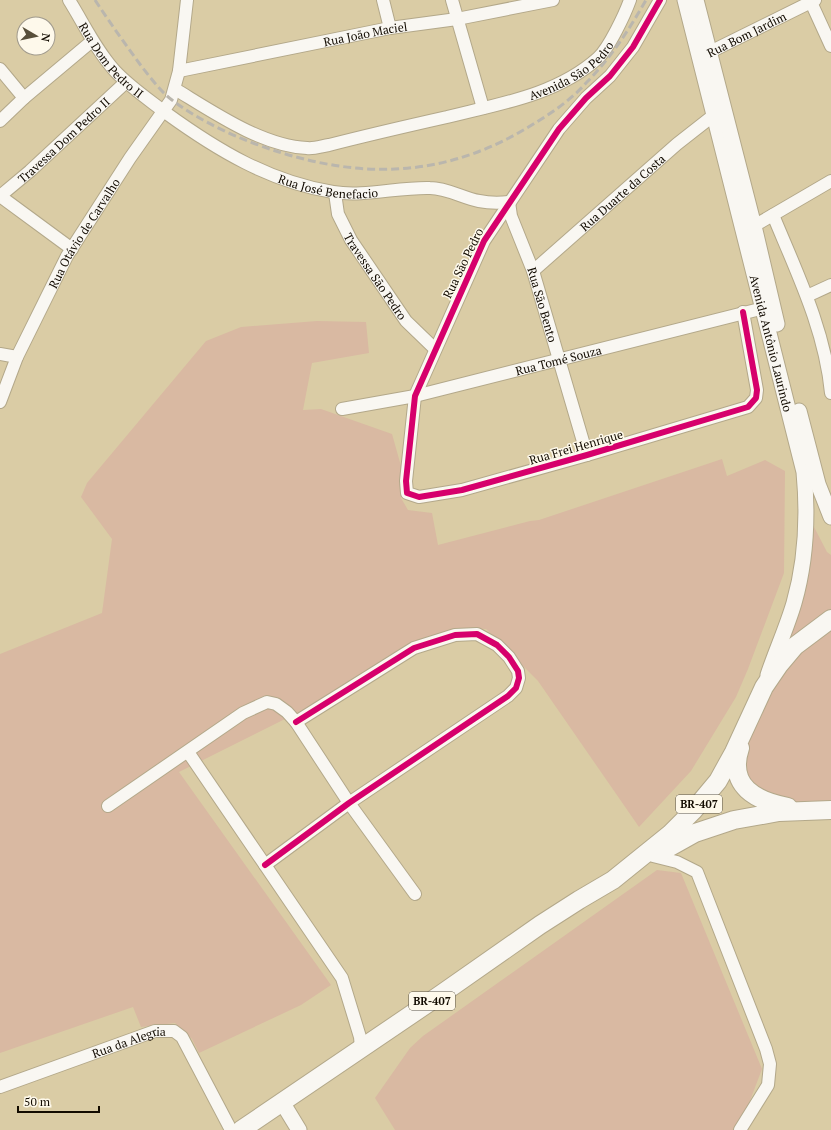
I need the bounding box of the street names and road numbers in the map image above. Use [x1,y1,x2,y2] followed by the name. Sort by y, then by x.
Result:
[704,8,789,60] street label: Rua Bom Jardim
[322,18,409,49] street label: Rua João Maciel
[76,19,147,101] street label: Rua Dom Pedro II
[527,38,616,103] street label: Avenida São Pedro
[15,94,113,186] street label: Travessa Dom Pedro II
[577,151,668,234] street label: Rua Duarte da Costa
[276,171,379,201] street label: Rua José Benefacio
[45,175,123,290] street label: Rua Otávio de Carvalho
[440,225,487,301] street label: Rua São Pedro
[341,230,411,323] street label: Travessa São Pedro
[525,265,561,344] street label: Rua São Bento
[747,273,796,414] street label: Avenida Antônio Laurindo
[514,342,603,378] street label: Rua Tomé Souza
[527,426,625,468] street label: Rua Frei Henrique
[676,795,722,813] road number: BR-407
[409,992,455,1010] road number: BR-407
[90,1023,166,1061] street label: Rua da Alegria

